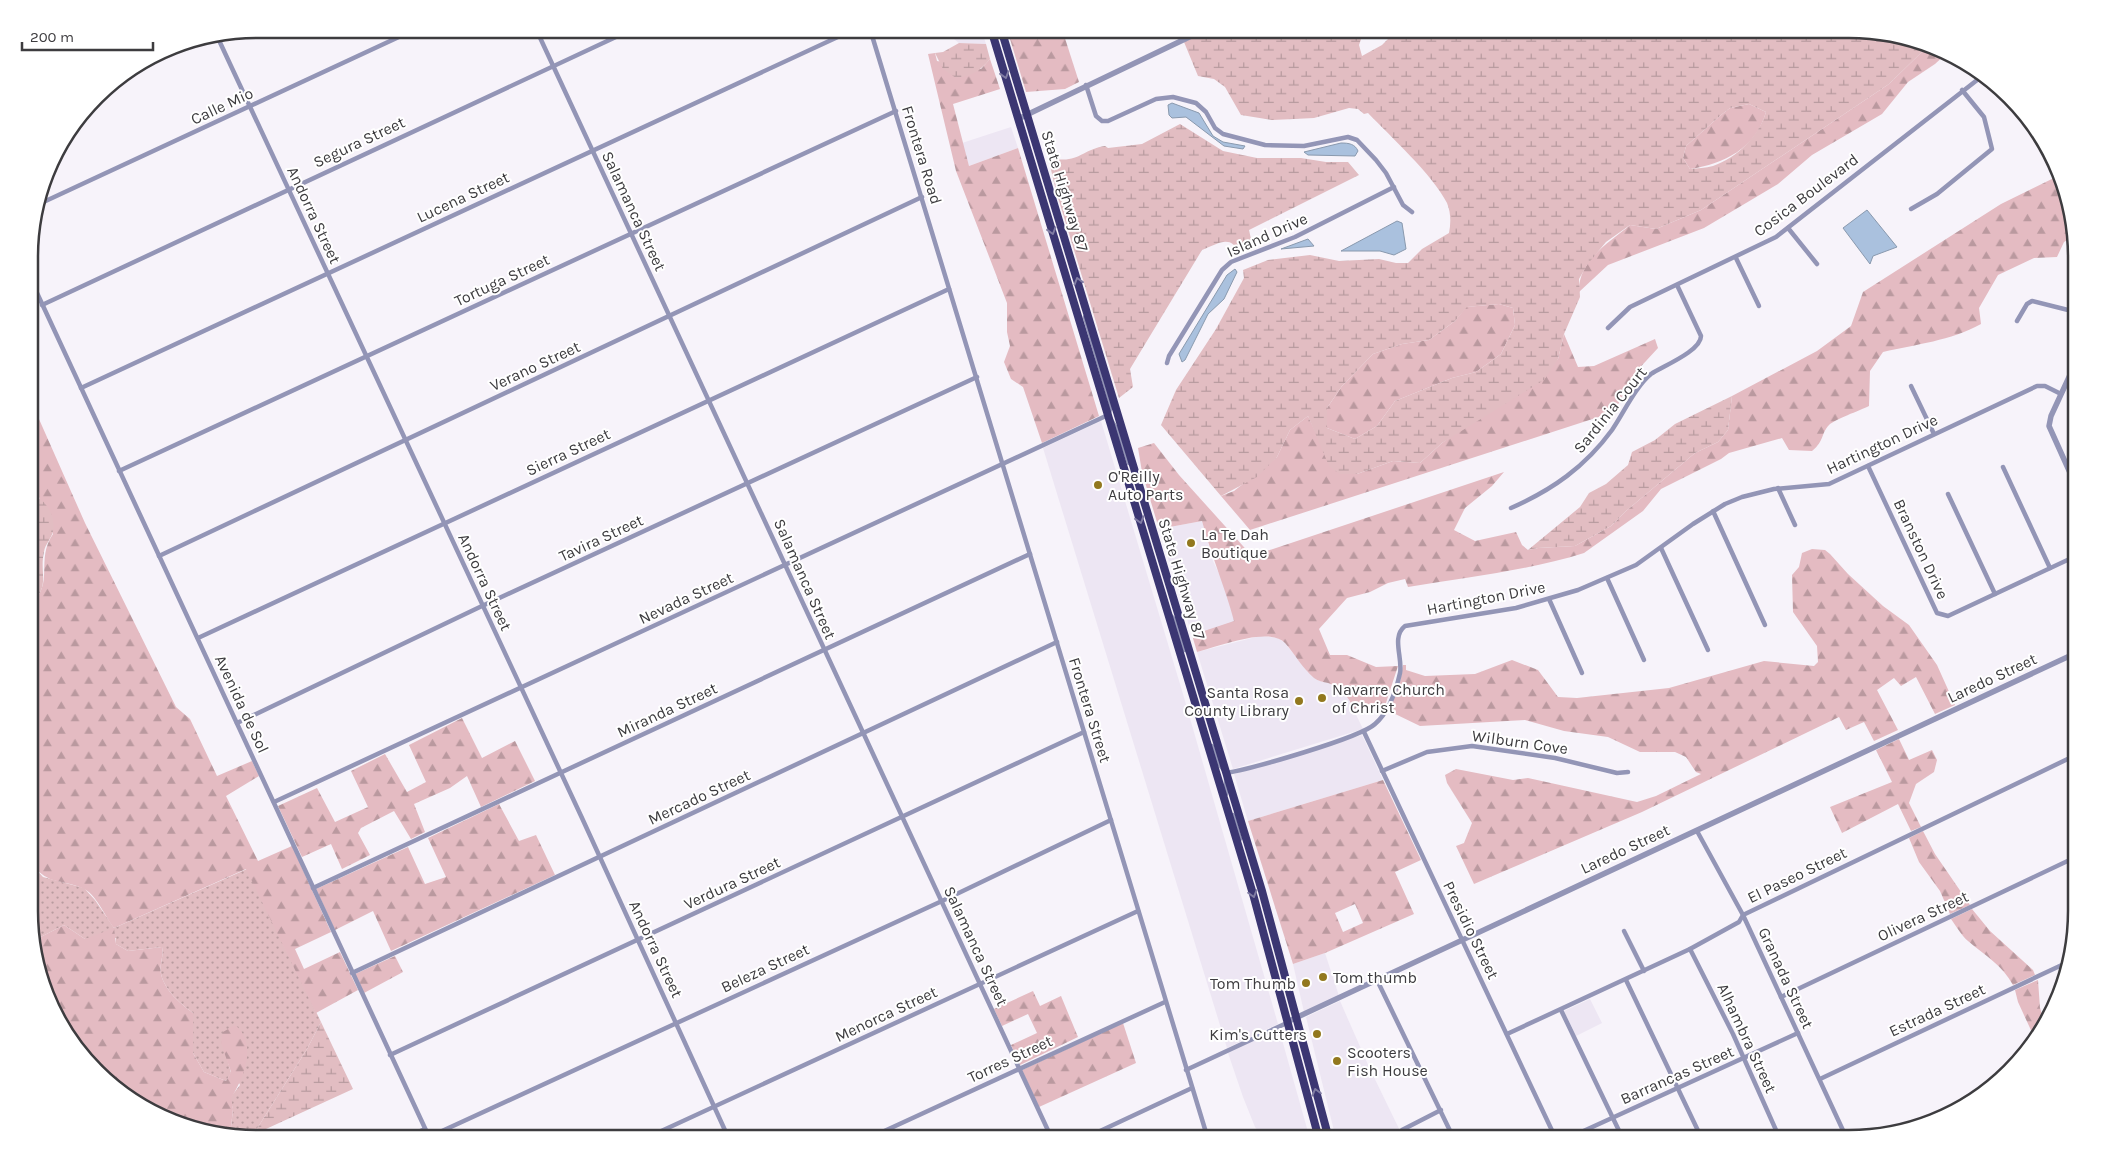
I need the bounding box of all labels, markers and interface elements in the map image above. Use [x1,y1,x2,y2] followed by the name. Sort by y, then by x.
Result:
[22,20,154,52] scale bar
[30,28,74,46] text: 200 m
[1000,71,1010,79] one-way arrow
[188,83,256,129] street label: Calle Mio
[898,103,946,207] street label: Frontera Road
[310,112,408,172] street label: Segura Street
[1038,128,1093,254] street label: State Highway 87
[598,148,670,274] street label: Salamanca Street
[1750,150,1862,240] street label: Cosica Boulevard
[283,163,345,267] street label: Andorra Street
[414,167,512,227] street label: Lucena Street
[1224,209,1310,261] street label: Island Drive
[1046,226,1056,235] one-way arrow
[452,250,552,310] street label: Tortuga Street
[1073,278,1083,286] one-way arrow
[487,337,583,395] street label: Verano Street
[1569,363,1651,457] street label: Sardinia Court
[1823,410,1941,478] street label: Hartington Drive
[523,424,613,480] street label: Sierra Street
[1108,467,1183,504] place label: O'Reilly Auto Parts
[1092,479,1104,491] marker: O'Reilly Auto Parts
[1890,496,1952,602] street label: Branston Drive
[556,510,646,566] street label: Tavira Street
[770,516,840,642] street label: Salamanca Street
[1135,516,1145,524] one-way arrow
[1155,516,1210,642] street label: State Highway 87
[1201,525,1269,562] place label: La Te Dah Boutique
[454,530,516,634] street label: Andorra Street
[1185,537,1197,549] marker: La Te Dah Boutique
[636,568,736,628] street label: Nevada Street
[1425,577,1547,619] street label: Hartington Drive
[1944,649,2040,707] street label: Laredo Street
[211,652,273,756] street label: Avenida de Sol
[1065,655,1115,765] street label: Frontera Street
[614,678,720,742] street label: Miranda Street
[1332,680,1445,717] place label: Navarre Church of Christ
[1184,683,1290,720] place label: Santa Rosa County Library
[1316,692,1328,704] marker: Navarre Church of Christ
[1293,695,1305,707] marker: Santa Rosa County Library
[1471,726,1569,758] street label: Wilburn Cove
[645,765,753,829] street label: Mercado Street
[1577,820,1673,878] street label: Laredo Street
[1744,843,1850,907] street label: El Paseo Street
[681,852,783,914] street label: Verdura Street
[1439,878,1503,982] street label: Presidio Street
[940,883,1012,1009] street label: Salamanca Street
[1875,887,1971,945] street label: Olivera Street
[1248,889,1258,897] one-way arrow
[625,897,687,1001] street label: Andorra Street
[1754,924,1818,1032] street label: Granada Street
[718,939,812,997] street label: Beleza Street
[1333,968,1417,987] place label: Tom thumb
[1317,971,1329,983] marker: Tom thumb
[1210,974,1296,993] place label: Tom Thumb
[1300,977,1312,989] marker: Tom Thumb
[1886,979,1988,1041] street label: Estrada Street
[1713,980,1781,1096] street label: Alhambra Street
[832,982,940,1046] street label: Menorca Street
[1209,1025,1307,1044] place label: Kim's Cutters
[1311,1028,1323,1040] marker: Kim's Cutters
[965,1031,1055,1087] street label: Torres Street
[1617,1042,1737,1108] street label: Barrancas Street
[1347,1043,1428,1080] place label: Scooters Fish House
[1331,1055,1343,1067] marker: Scooters Fish House
[1311,1087,1322,1096] one-way arrow

